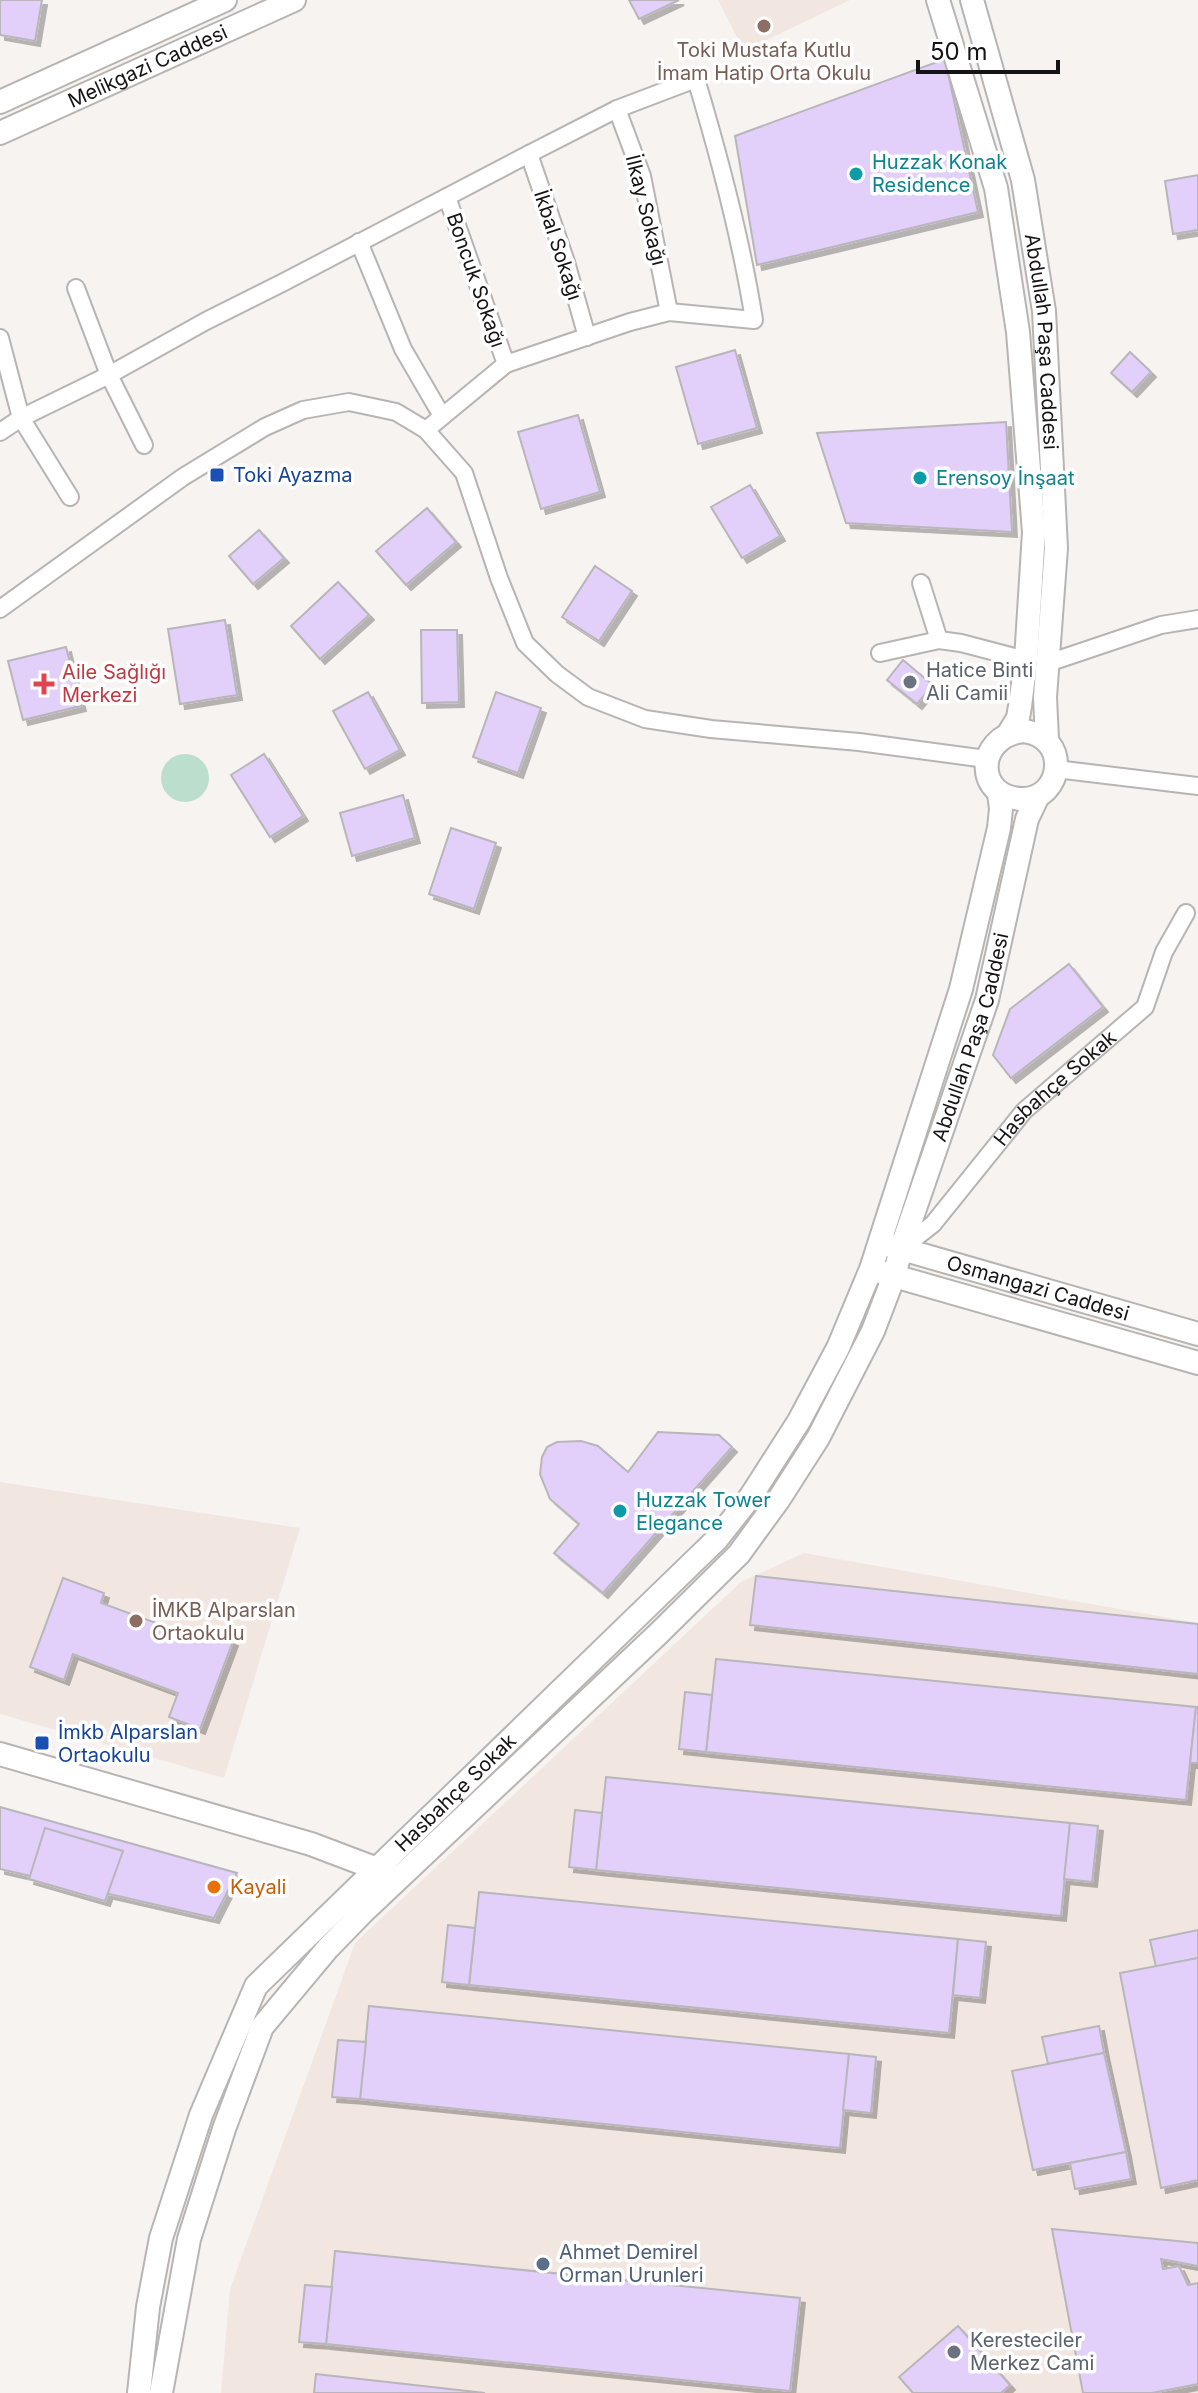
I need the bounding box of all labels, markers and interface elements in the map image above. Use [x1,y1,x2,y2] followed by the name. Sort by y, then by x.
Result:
[755,17,773,35] marker: Toki Mustafa Kutlu İmam Hatip Orta Okulu
[64,20,231,113] street label: Melikgazi Caddesi
[918,24,1058,74] scale bar
[930,37,988,66] text: 50 m
[657,38,871,85] place label: Toki Mustafa Kutlu İmam Hatip Orta Okulu
[872,150,1007,197] place label: Huzzak Konak Residence
[621,152,672,268] street label: İlkay Sokağı
[847,165,865,183] marker: Huzzak Konak Residence
[529,186,588,303] street label: İkbal Sokağı
[442,209,510,351] street label: Boncuk Sokağı
[1020,232,1063,450] street label: Abdullah Paşa Caddesi
[233,463,352,487] place label: Toki Ayazma
[936,465,1075,490] place label: Erensoy İnşaat
[208,466,226,484] marker: Toki Ayazma
[911,469,929,487] marker: Erensoy İnşaat
[926,658,1033,705] place label: Hatice Binti Ali Camii
[62,660,166,707] place label: Aile Sağlığı Merkezi
[33,673,55,695] marker: Aile Sağlığı Merkezi
[901,673,919,691] marker: Hatice Binti Ali Camii
[927,930,1014,1145] street label: Abdullah Paşa Caddesi
[989,1025,1121,1151] street label: Hasbahçe Sokak
[944,1250,1132,1326] street label: Osmangazi Caddesi
[636,1488,771,1535] place label: Huzzak Tower Elegance
[611,1502,629,1520] marker: Huzzak Tower Elegance
[152,1597,296,1645] place label: İMKB Alparslan Ortaokulu
[127,1612,145,1630] marker: İMKB Alparslan Ortaokulu
[58,1719,198,1767] place label: İmkb Alparslan Ortaokulu
[390,1729,521,1857] street label: Hasbahçe Sokak
[33,1734,51,1752] marker: İmkb Alparslan Ortaokulu
[230,1875,286,1899] place label: Kayali
[205,1878,223,1896] marker: Kayali
[559,2240,704,2287] place label: Ahmet Demirel Orman Urunleri
[534,2255,552,2273] marker: Ahmet Demirel Orman Urunleri
[970,2328,1094,2375] place label: Keresteciler Merkez Cami
[945,2343,963,2361] marker: Keresteciler Merkez Cami

